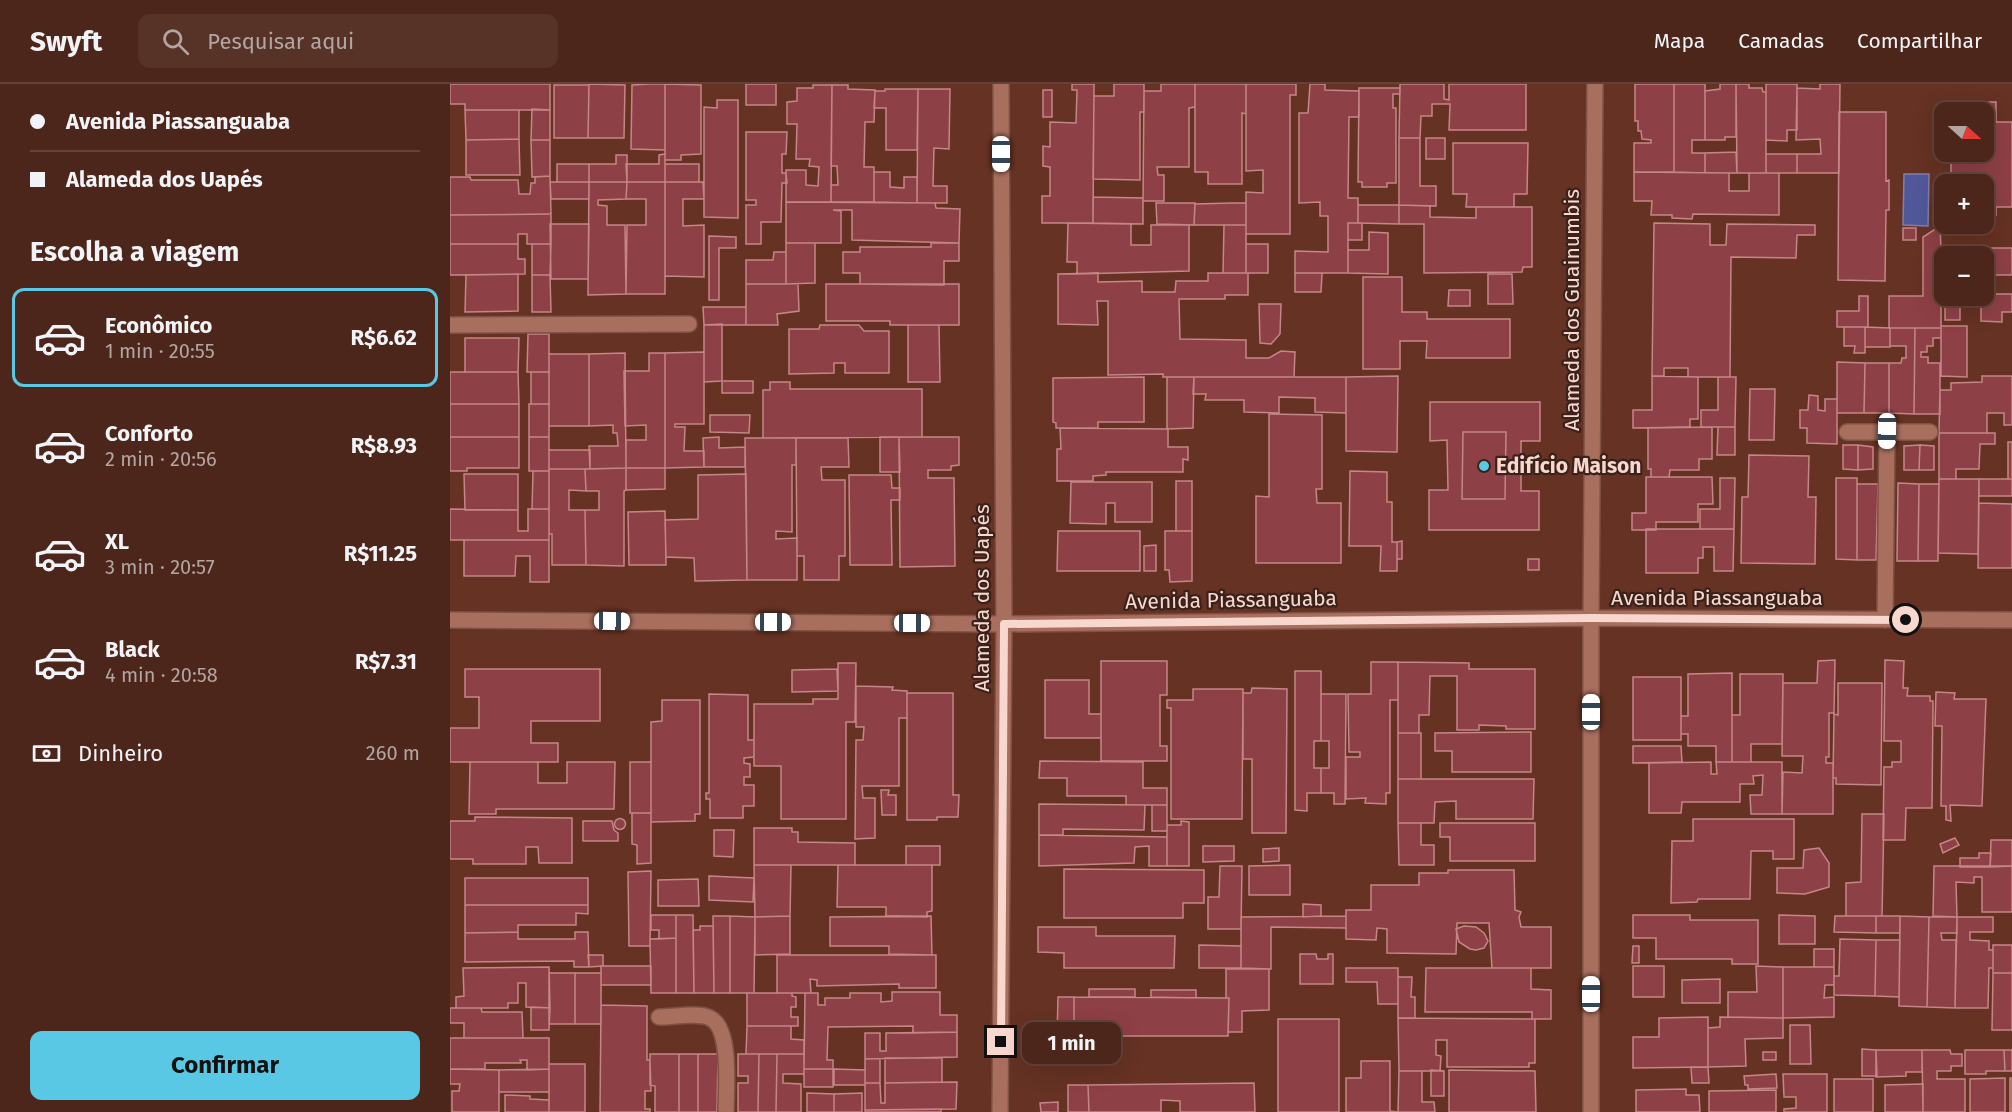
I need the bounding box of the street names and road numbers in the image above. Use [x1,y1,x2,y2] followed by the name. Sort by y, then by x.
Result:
[1559,189,1585,431] street label: Alameda dos Guainumbis
[969,504,995,692] street label: Alameda dos Uapés
[1125,585,1337,615] street label: Avenida Piassanguaba
[1611,585,1823,611] street label: Avenida Piassanguaba

